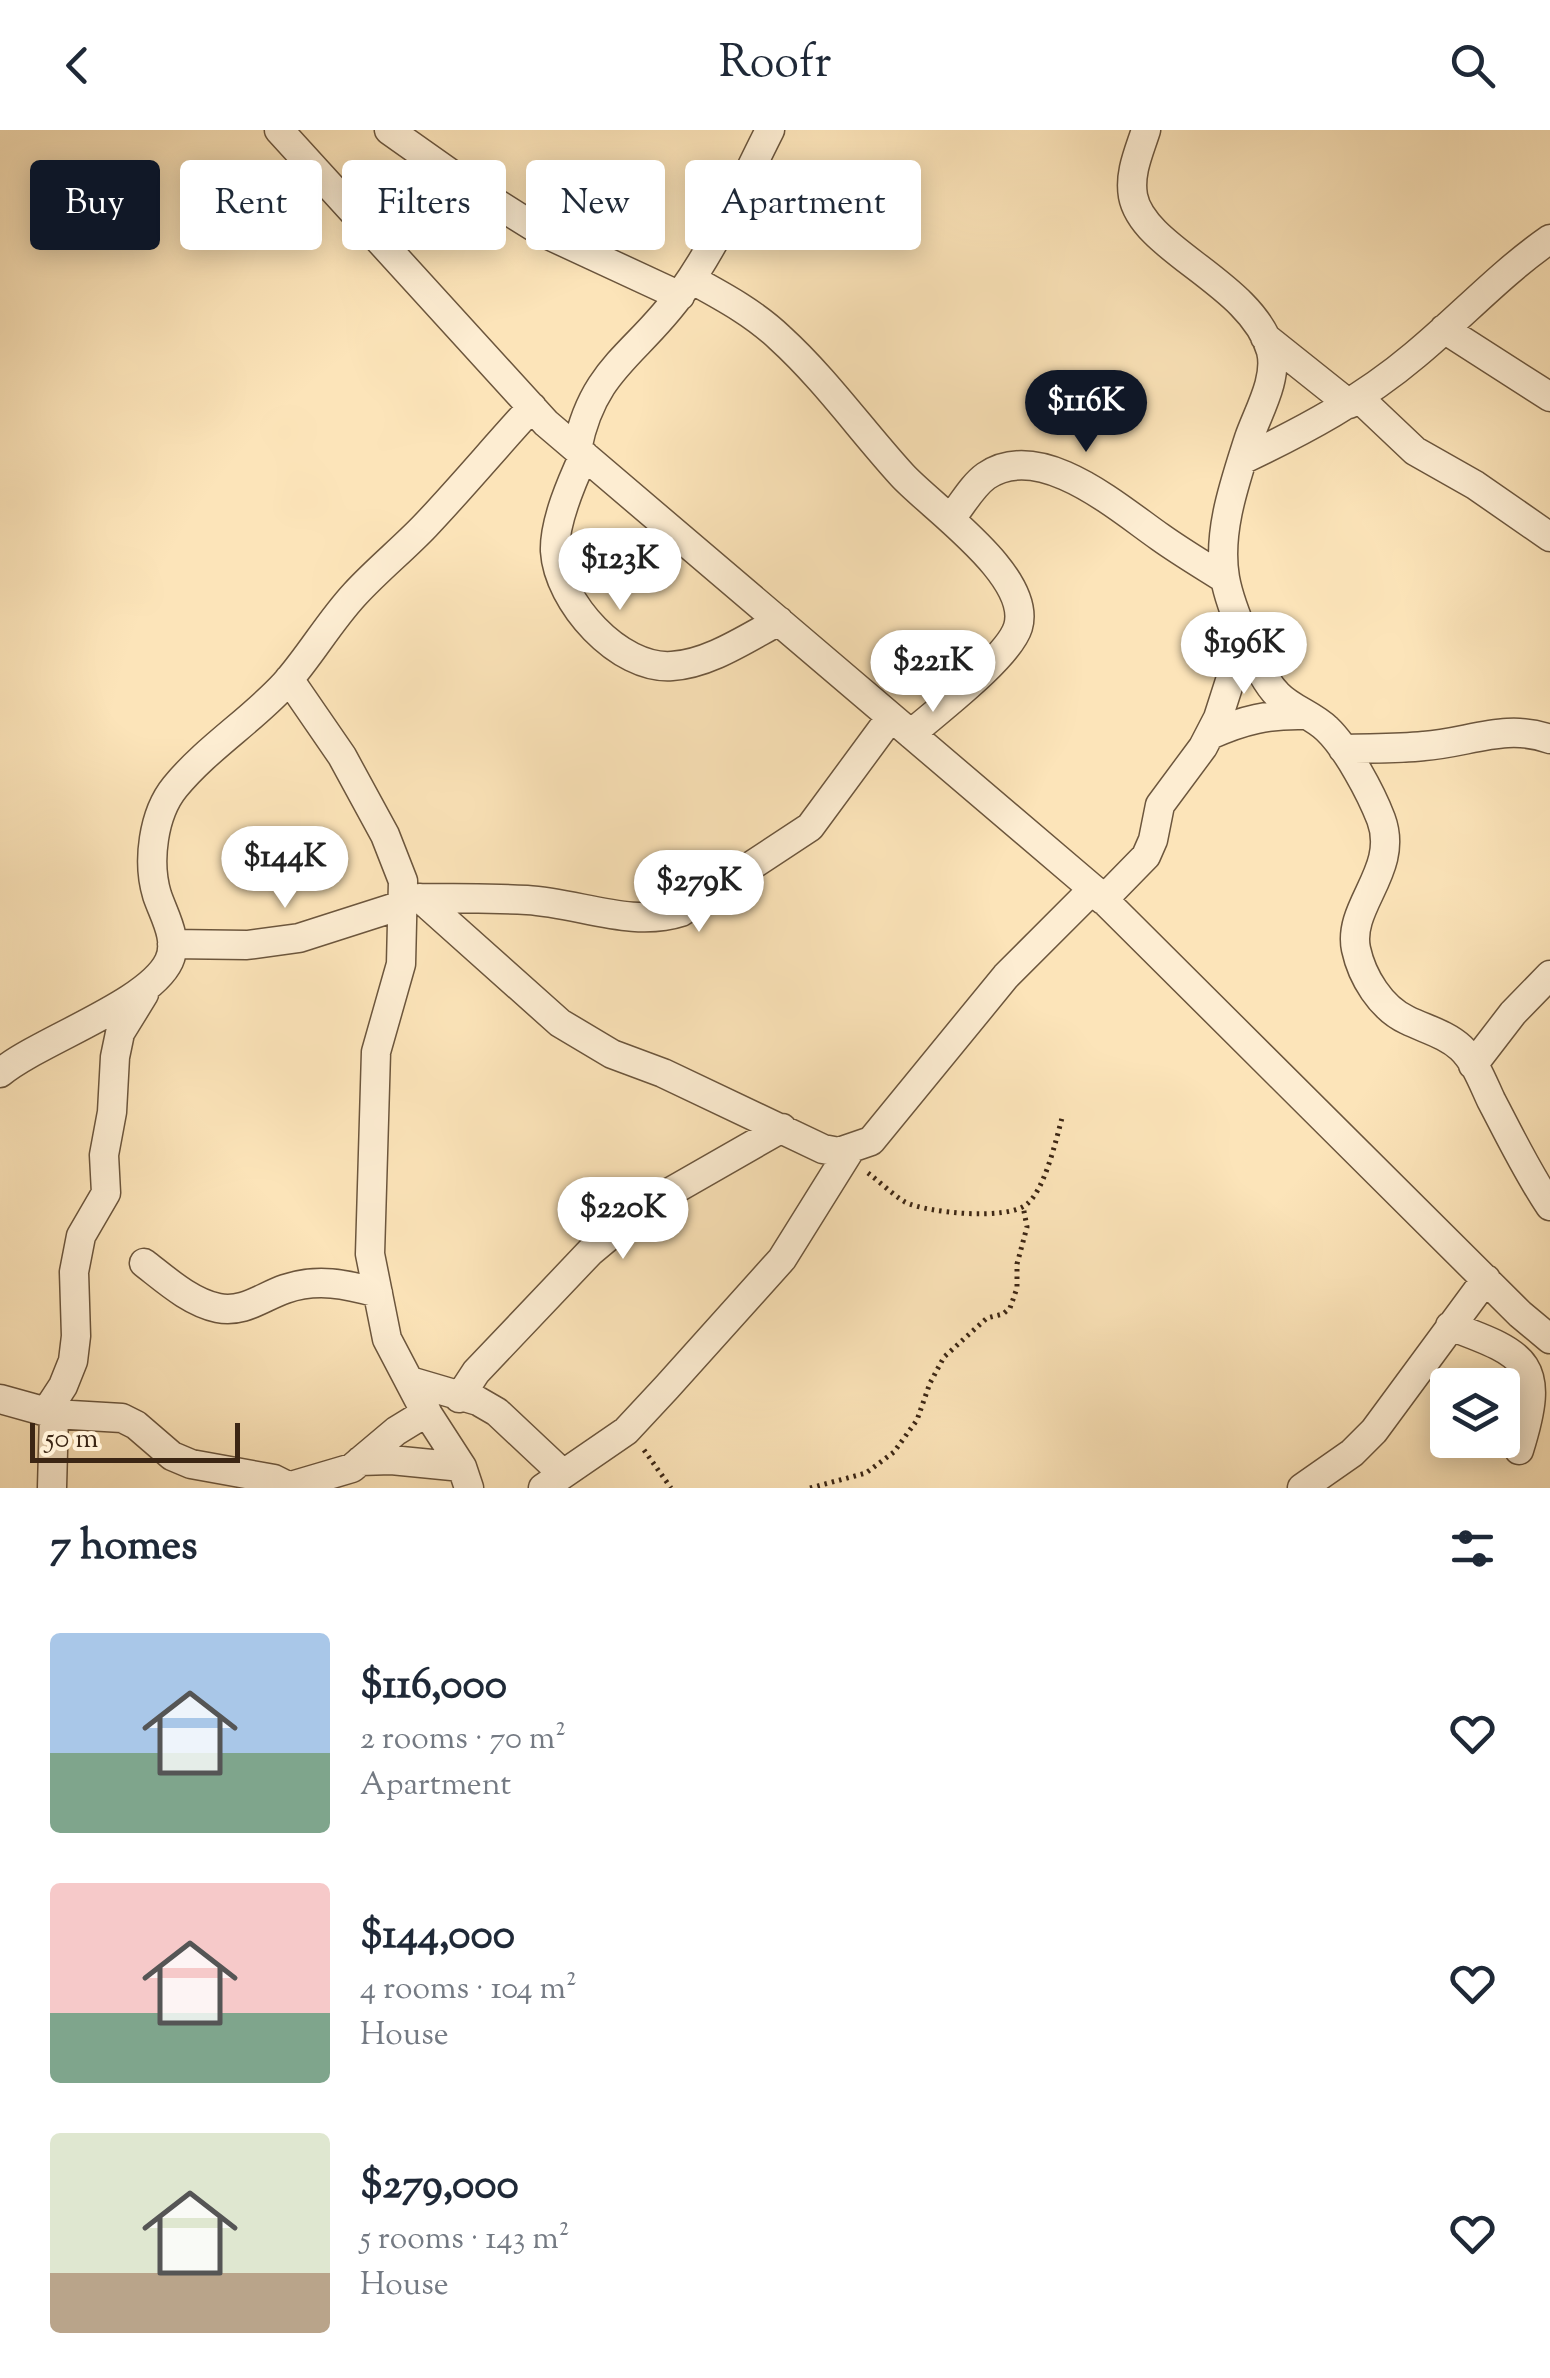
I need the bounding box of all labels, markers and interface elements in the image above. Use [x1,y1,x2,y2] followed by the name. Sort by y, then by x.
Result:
[719,33,831,98] text: Roofr
[50,38,105,93] icon: back
[1445,38,1500,93] icon: search
[30,160,160,250] chip: Buy
[180,160,322,250] chip: Rent
[342,160,506,250] chip: Filters
[526,160,665,250] chip: New
[685,160,921,250] chip: Apartment
[1016,370,1156,455] pin: $116K
[1047,379,1125,425] text: $116K
[550,528,690,613] pin: $123K
[580,537,660,583] text: $123K
[1174,612,1314,697] pin: $196K
[1203,621,1285,667] text: $196K
[863,630,1003,715] pin: $221K
[892,639,974,685] text: $221K
[215,826,355,911] pin: $144K
[243,835,327,881] text: $144K
[629,850,769,935] pin: $279K
[656,859,742,905] text: $279K
[553,1177,693,1262] pin: $220K
[579,1186,667,1232] text: $220K
[1430,1368,1520,1458] map controls
[1430,1368,1520,1458] button: layers
[30,1418,240,1462] scale bar
[45,1420,99,1460] text: 50 m
[50,1518,198,1578] text: 7 homes
[1445,1521,1500,1576] icon: filters
[360,1657,507,1717] text: $116,000
[130,1673,250,1793] icon: home
[1445,1706,1500,1761] icon: heart
[360,1717,566,1763] text: 2 rooms · 70 m²
[360,1763,511,1809] text: Apartment
[360,1907,515,1967] text: $144,000
[130,1923,250,2043] icon: home
[1445,1956,1500,2011] icon: heart
[360,1967,577,2013] text: 4 rooms · 104 m²
[360,2013,449,2059] text: House
[360,2157,519,2217] text: $279,000
[130,2173,250,2293] icon: home
[1445,2206,1500,2261] icon: heart
[360,2217,570,2263] text: 5 rooms · 143 m²
[360,2263,449,2309] text: House

